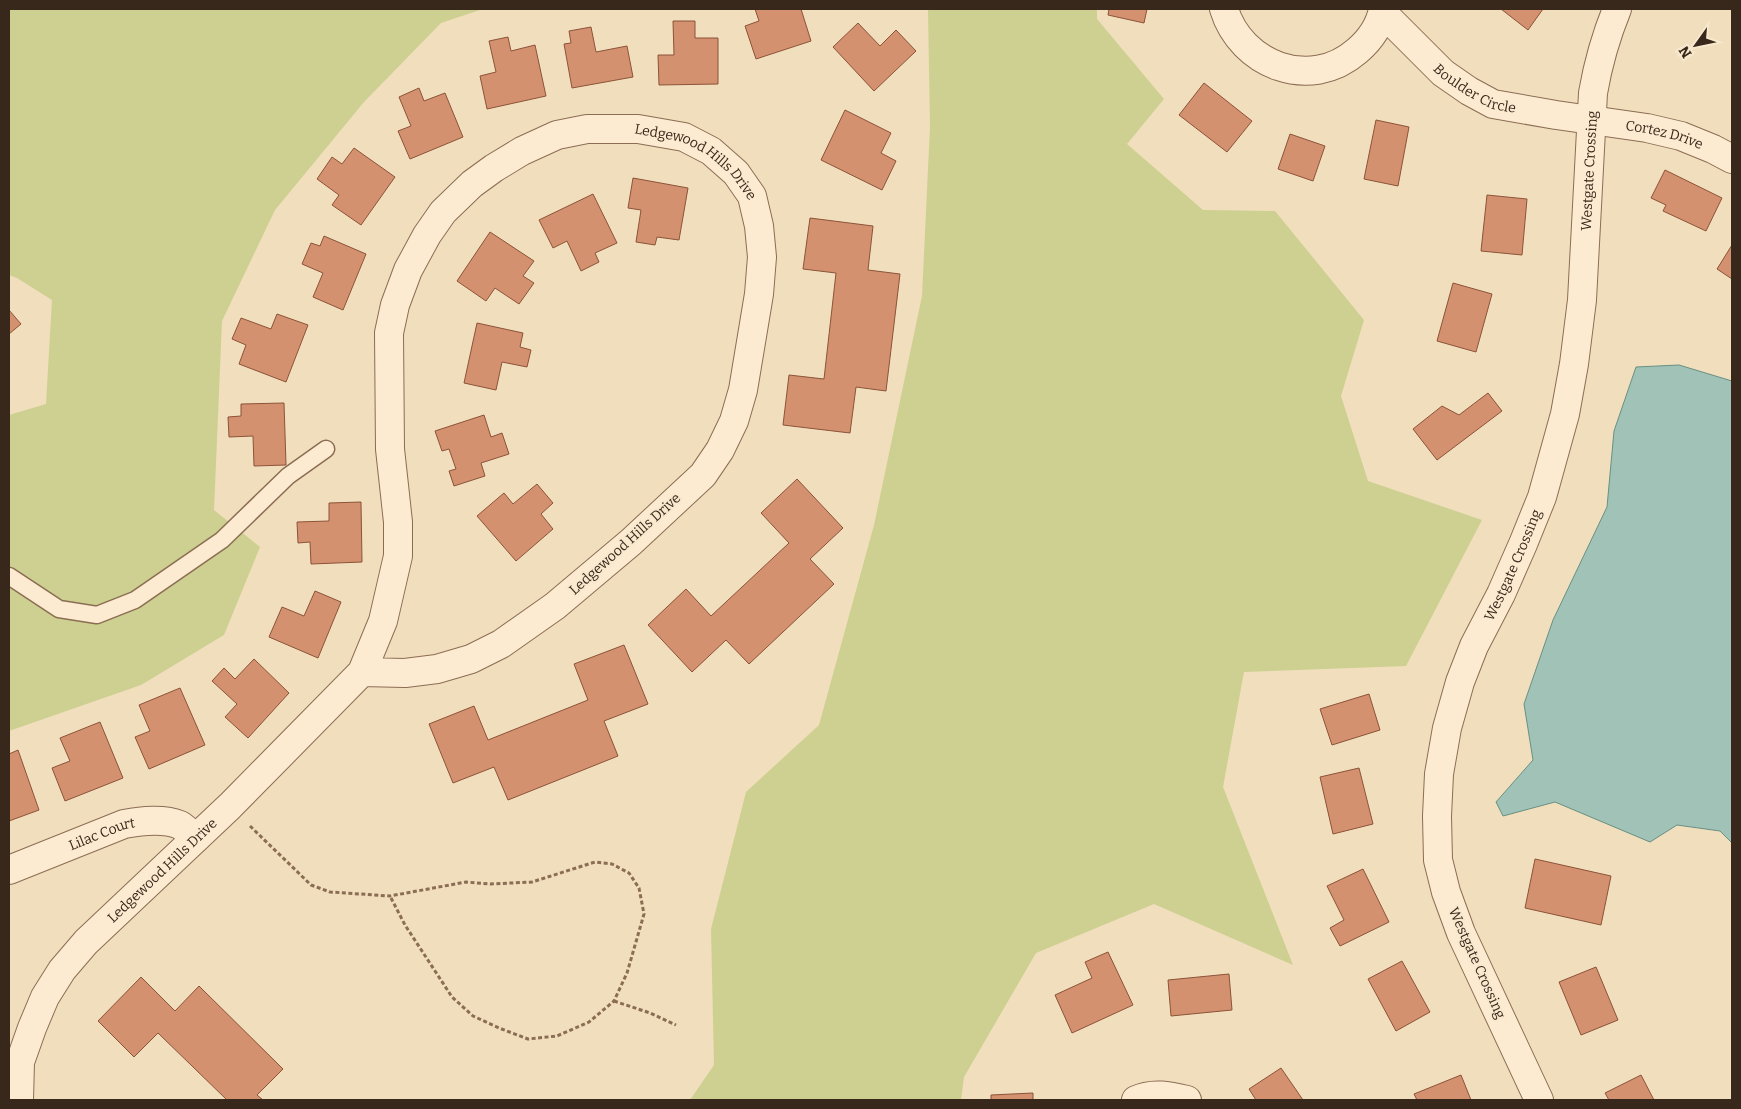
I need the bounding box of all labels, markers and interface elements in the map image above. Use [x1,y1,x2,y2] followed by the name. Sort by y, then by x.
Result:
[1671,20,1721,70] north arrow
[1675,42,1696,61] text: N
[1430,60,1517,116] street label: Boulder Circle
[1577,110,1601,231] street label: Westgate Crossing
[1625,117,1706,153] street label: Cortez Drive
[633,120,760,203] street label: Ledgewood Hills Drive
[566,489,684,599] street label: Ledgewood Hills Drive
[1480,507,1545,623] street label: Westgate Crossing
[66,814,136,854] street label: Lilac Court
[104,815,220,926] street label: Ledgewood Hills Drive
[1445,905,1509,1021] street label: Westgate Crossing

